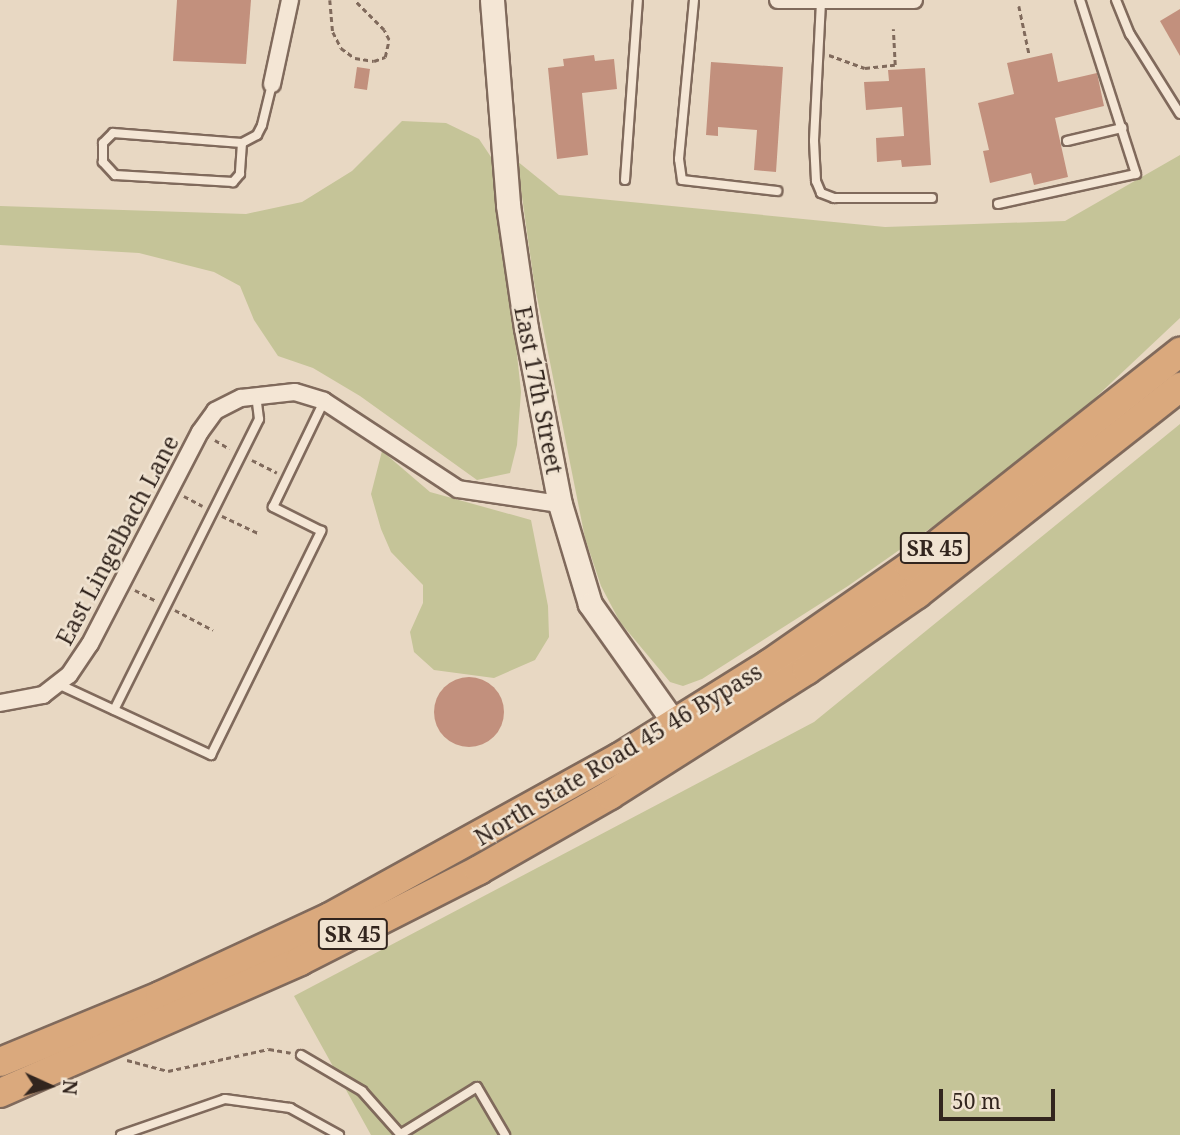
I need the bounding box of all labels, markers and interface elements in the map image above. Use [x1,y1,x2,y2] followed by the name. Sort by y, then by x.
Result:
[509,304,569,476] street label: East 17th Street
[50,430,184,650] street label: East Lingelbach Lane
[898,530,972,566] road number: SR 45
[469,657,767,851] street label: North State Road 45 46 Bypass
[316,916,390,951] road number: SR 45
[14,1051,84,1121] north arrow
[942,1076,1058,1120] scale bar
[56,1079,83,1096] text: N
[952,1087,1001,1115] text: 50 m

